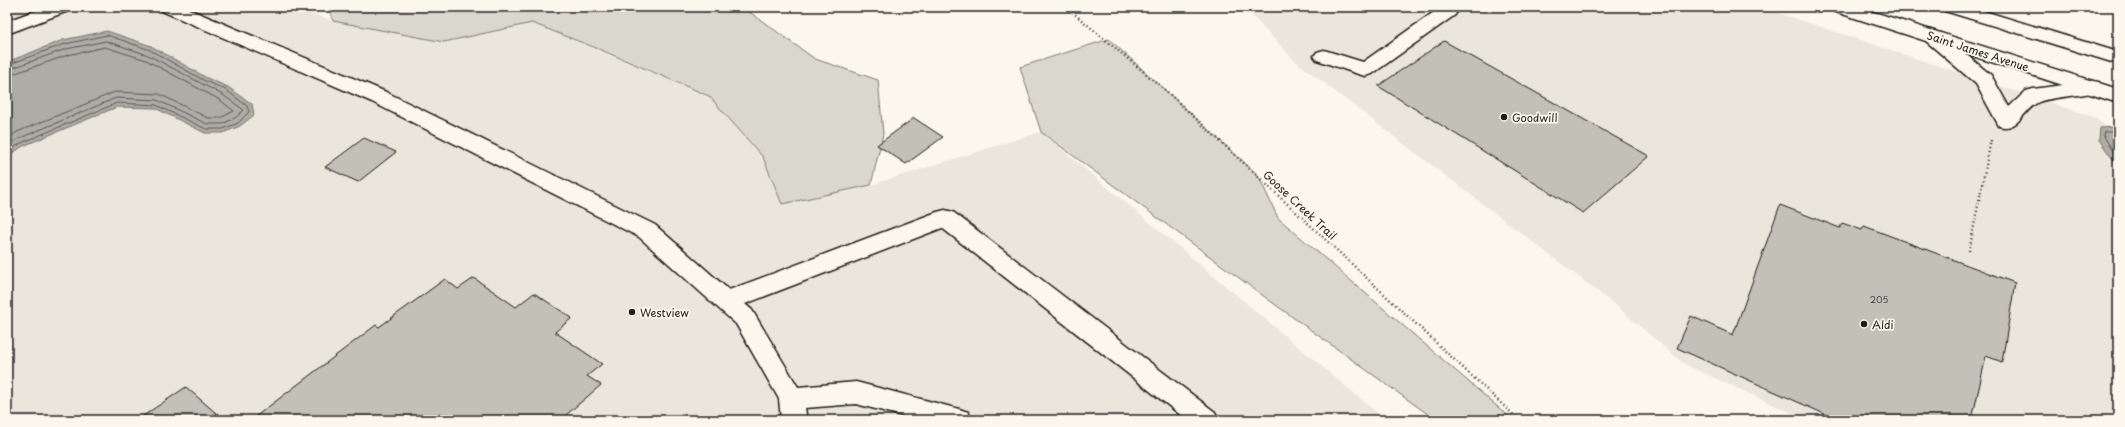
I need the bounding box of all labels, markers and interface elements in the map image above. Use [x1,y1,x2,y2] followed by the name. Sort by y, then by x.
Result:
[1925,26,2031,76] street label: Saint James Avenue
[1512,109,1557,126] place label: Goodwill
[1499,112,1509,122] marker: Goodwill
[1259,166,1341,244] street label: Goose Creek Trail
[1870,292,1888,306] house number: 205
[640,304,689,321] place label: Westview
[627,307,637,317] marker: Westview
[1872,316,1893,333] place label: Aldi
[1859,319,1869,329] marker: Aldi

